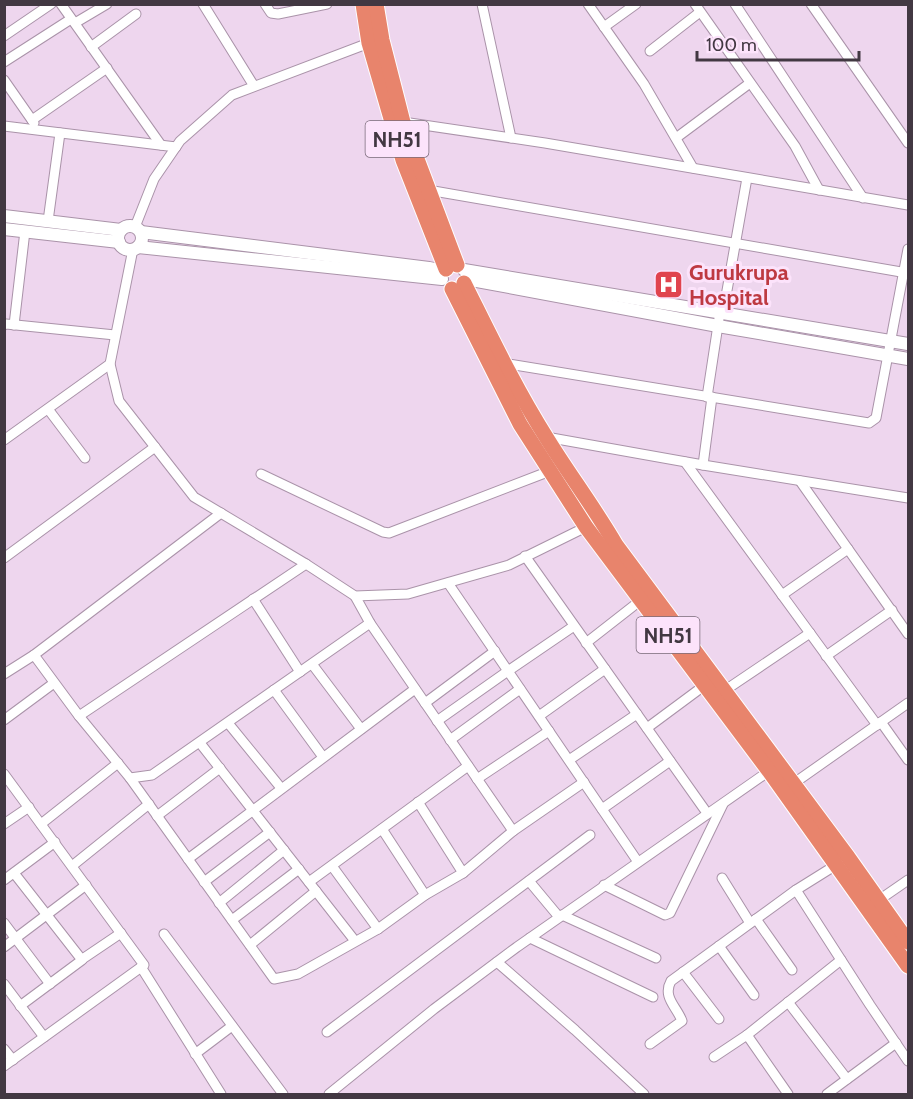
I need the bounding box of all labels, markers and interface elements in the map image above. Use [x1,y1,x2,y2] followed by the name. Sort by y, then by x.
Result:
[697,24,859,62] scale bar
[706,34,757,56] text: 100 m
[366,121,428,157] road number: NH51
[689,259,789,311] place label: Gurukrupa Hospital
[652,269,684,301] hospital icon: Gurukrupa Hospital
[636,617,700,653] road number: NH51

